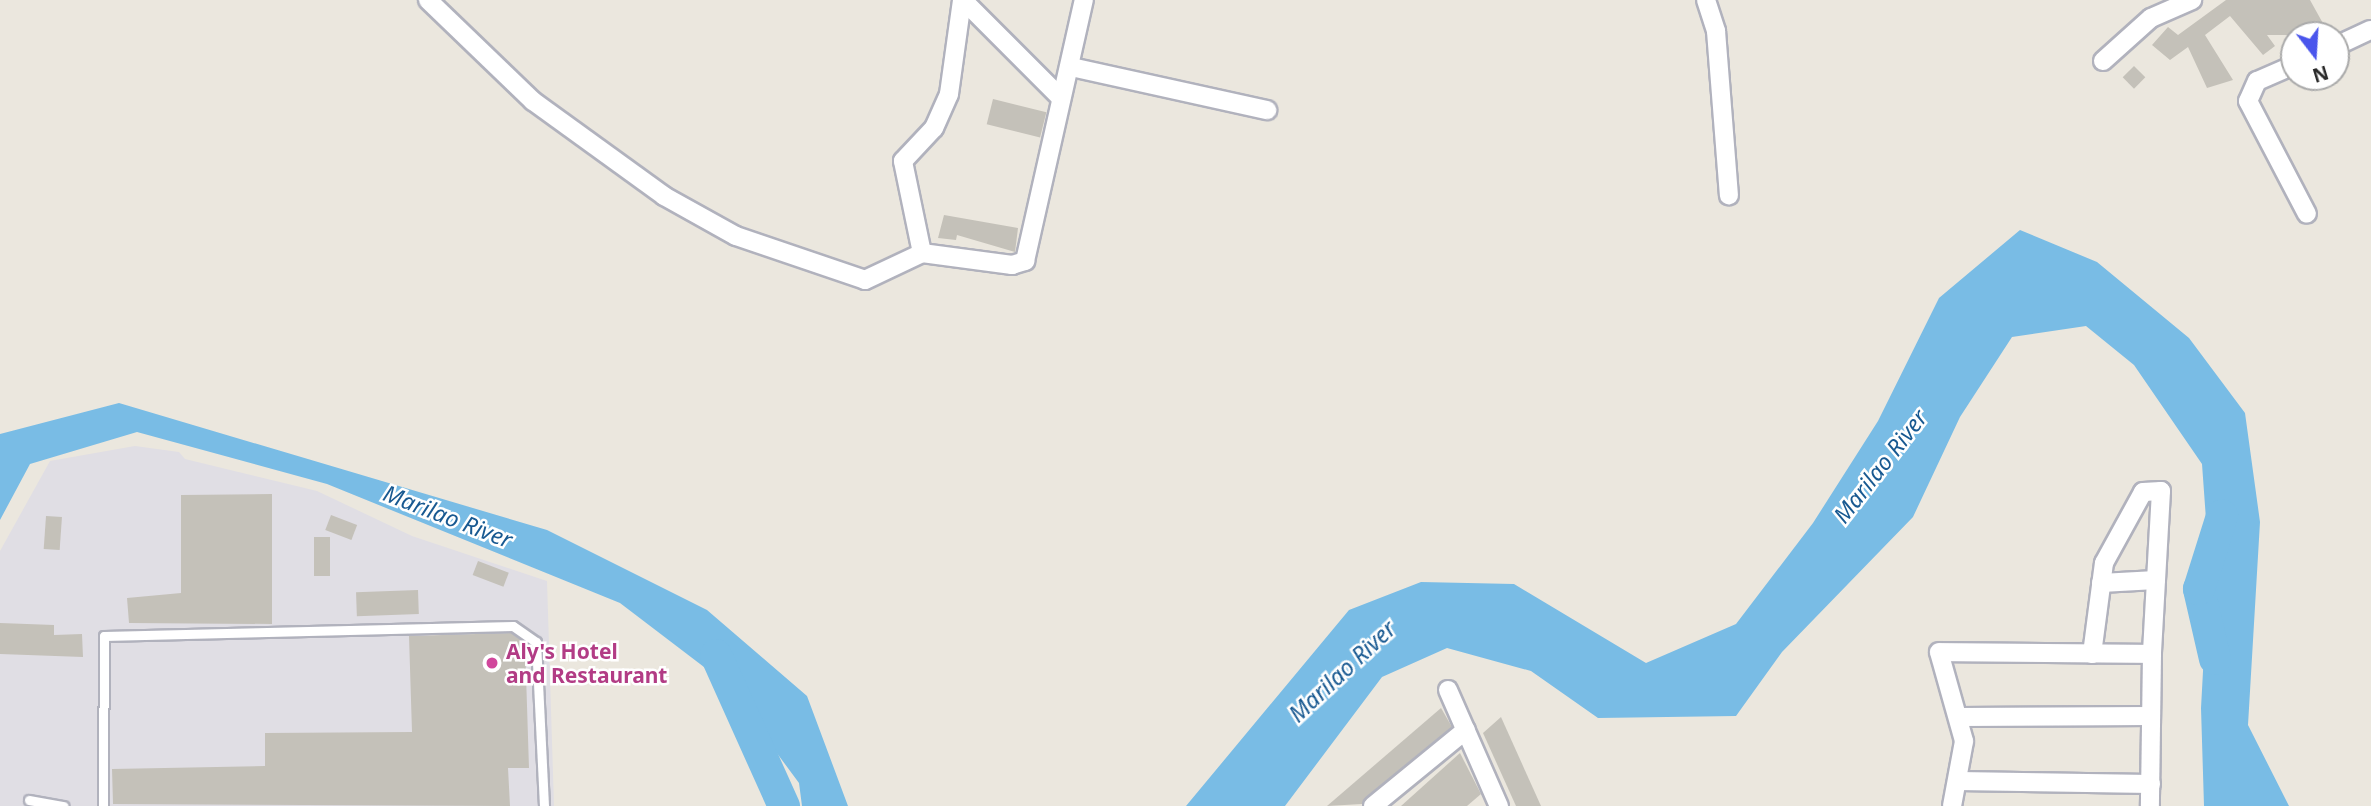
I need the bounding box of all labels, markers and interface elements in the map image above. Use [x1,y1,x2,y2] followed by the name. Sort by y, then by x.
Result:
[2280,21,2350,91] north arrow
[2309,59,2332,89] text: N
[1827,404,1933,528] water label: Marilao River
[380,479,516,553] water label: Marilao River
[1283,615,1401,727] water label: Marilao River
[506,638,667,688] place label: Aly's Hotel and Restaurant
[484,655,500,671] marker: Aly's Hotel and Restaurant

